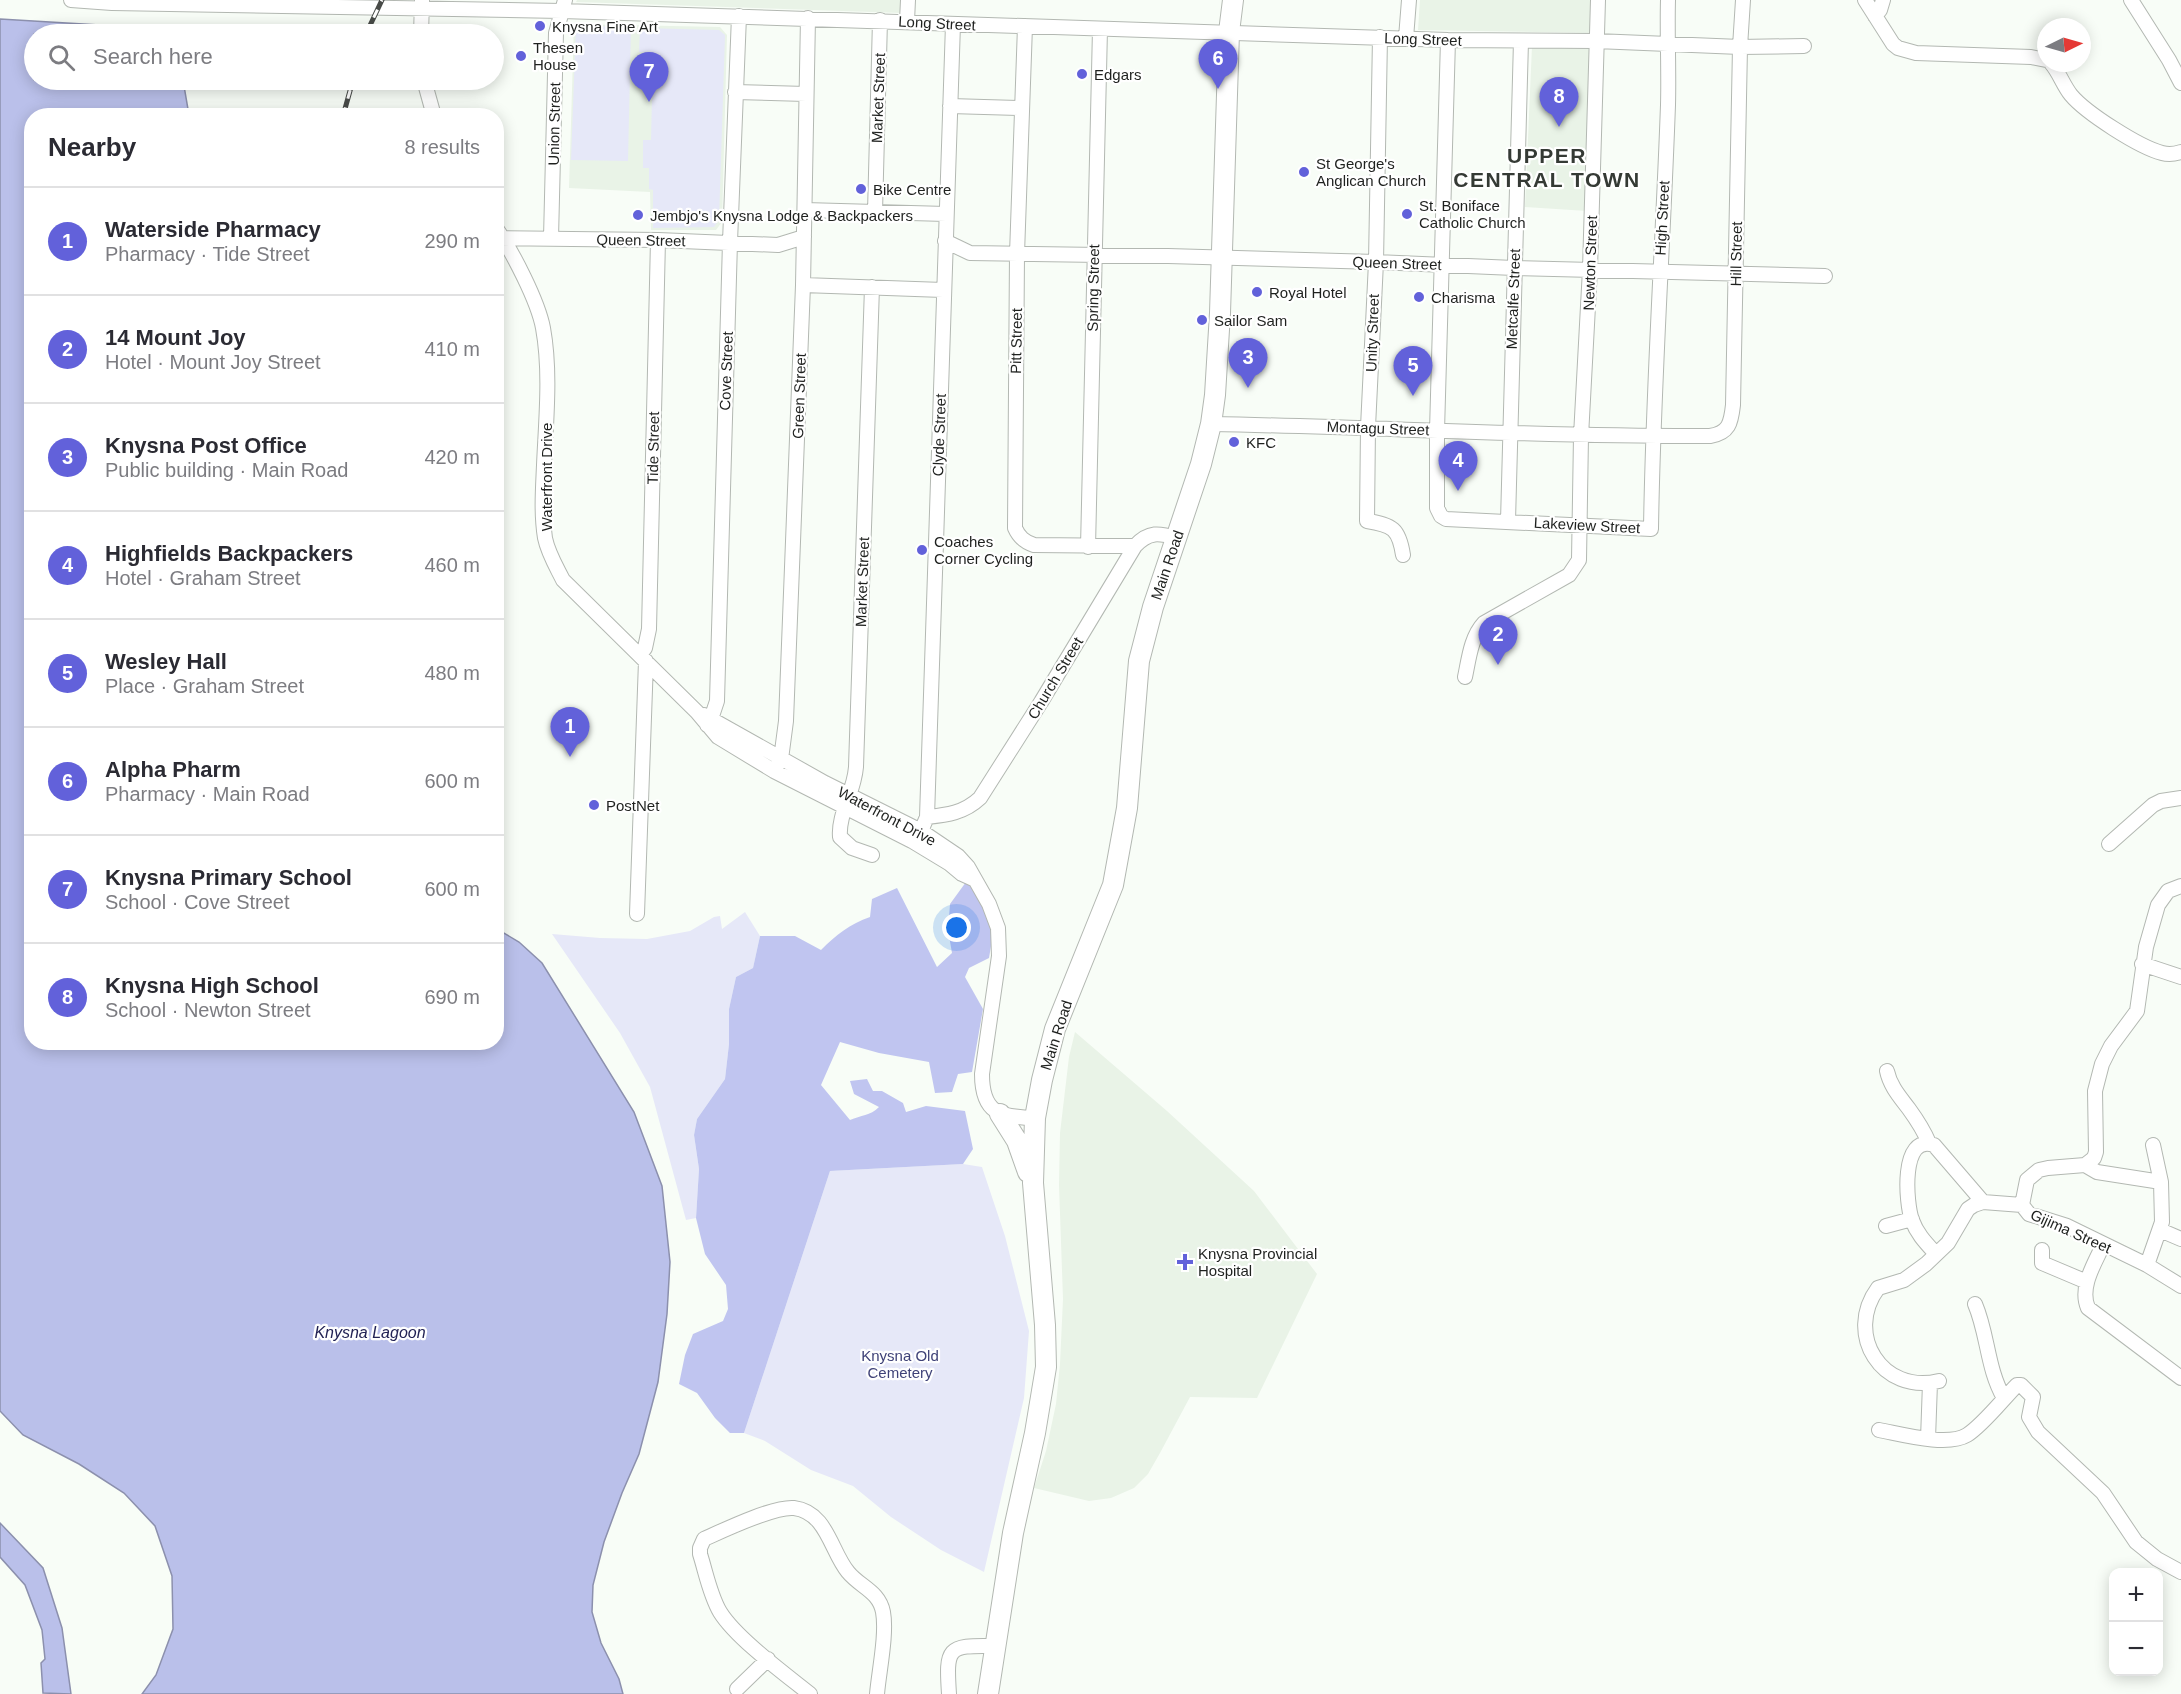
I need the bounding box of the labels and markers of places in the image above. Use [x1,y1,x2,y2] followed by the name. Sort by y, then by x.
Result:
[552,18,659,35] place label: Knysna Fine Art
[533,19,547,33] marker: Knysna Fine Art
[533,39,583,73] place label: Thesen House
[1198,40,1238,89] pin: 6
[514,49,528,63] marker: Thesen House
[630,52,668,102] pin: 7
[1094,66,1142,83] place label: Edgars
[1075,67,1089,81] marker: Edgars
[1540,78,1578,127] pin: 8
[1316,155,1426,189] place label: St George's Anglican Church
[1297,165,1311,179] marker: St George's Anglican Church
[873,181,951,198] place label: Bike Centre
[854,182,868,196] marker: Bike Centre
[1419,197,1526,231] place label: St. Boniface Catholic Church
[650,207,913,224] place label: Jembjo's Knysna Lodge & Backpackers
[1400,207,1414,221] marker: St. Boniface Catholic Church
[631,208,645,222] marker: Jembjo's Knysna Lodge & Backpackers
[1269,284,1347,301] place label: Royal Hotel
[1250,285,1264,299] marker: Royal Hotel
[1431,289,1496,306] place label: Charisma
[1412,290,1426,304] marker: Charisma
[1214,312,1287,329] place label: Sailor Sam
[1195,313,1209,327] marker: Sailor Sam
[1228,338,1268,388] pin: 3
[1394,346,1432,396] pin: 5
[1246,434,1276,451] place label: KFC
[1227,435,1241,449] marker: KFC
[1438,442,1478,491] pin: 4
[934,533,1033,567] place label: Coaches Corner Cycling
[915,543,929,557] marker: Coaches Corner Cycling
[1478,616,1518,665] pin: 2
[550,708,590,757] pin: 1
[606,797,660,814] place label: PostNet
[587,798,601,812] marker: PostNet
[1198,1245,1317,1279] place label: Knysna Provincial Hospital
[1176,1253,1194,1271] marker: Knysna Provincial Hospital

